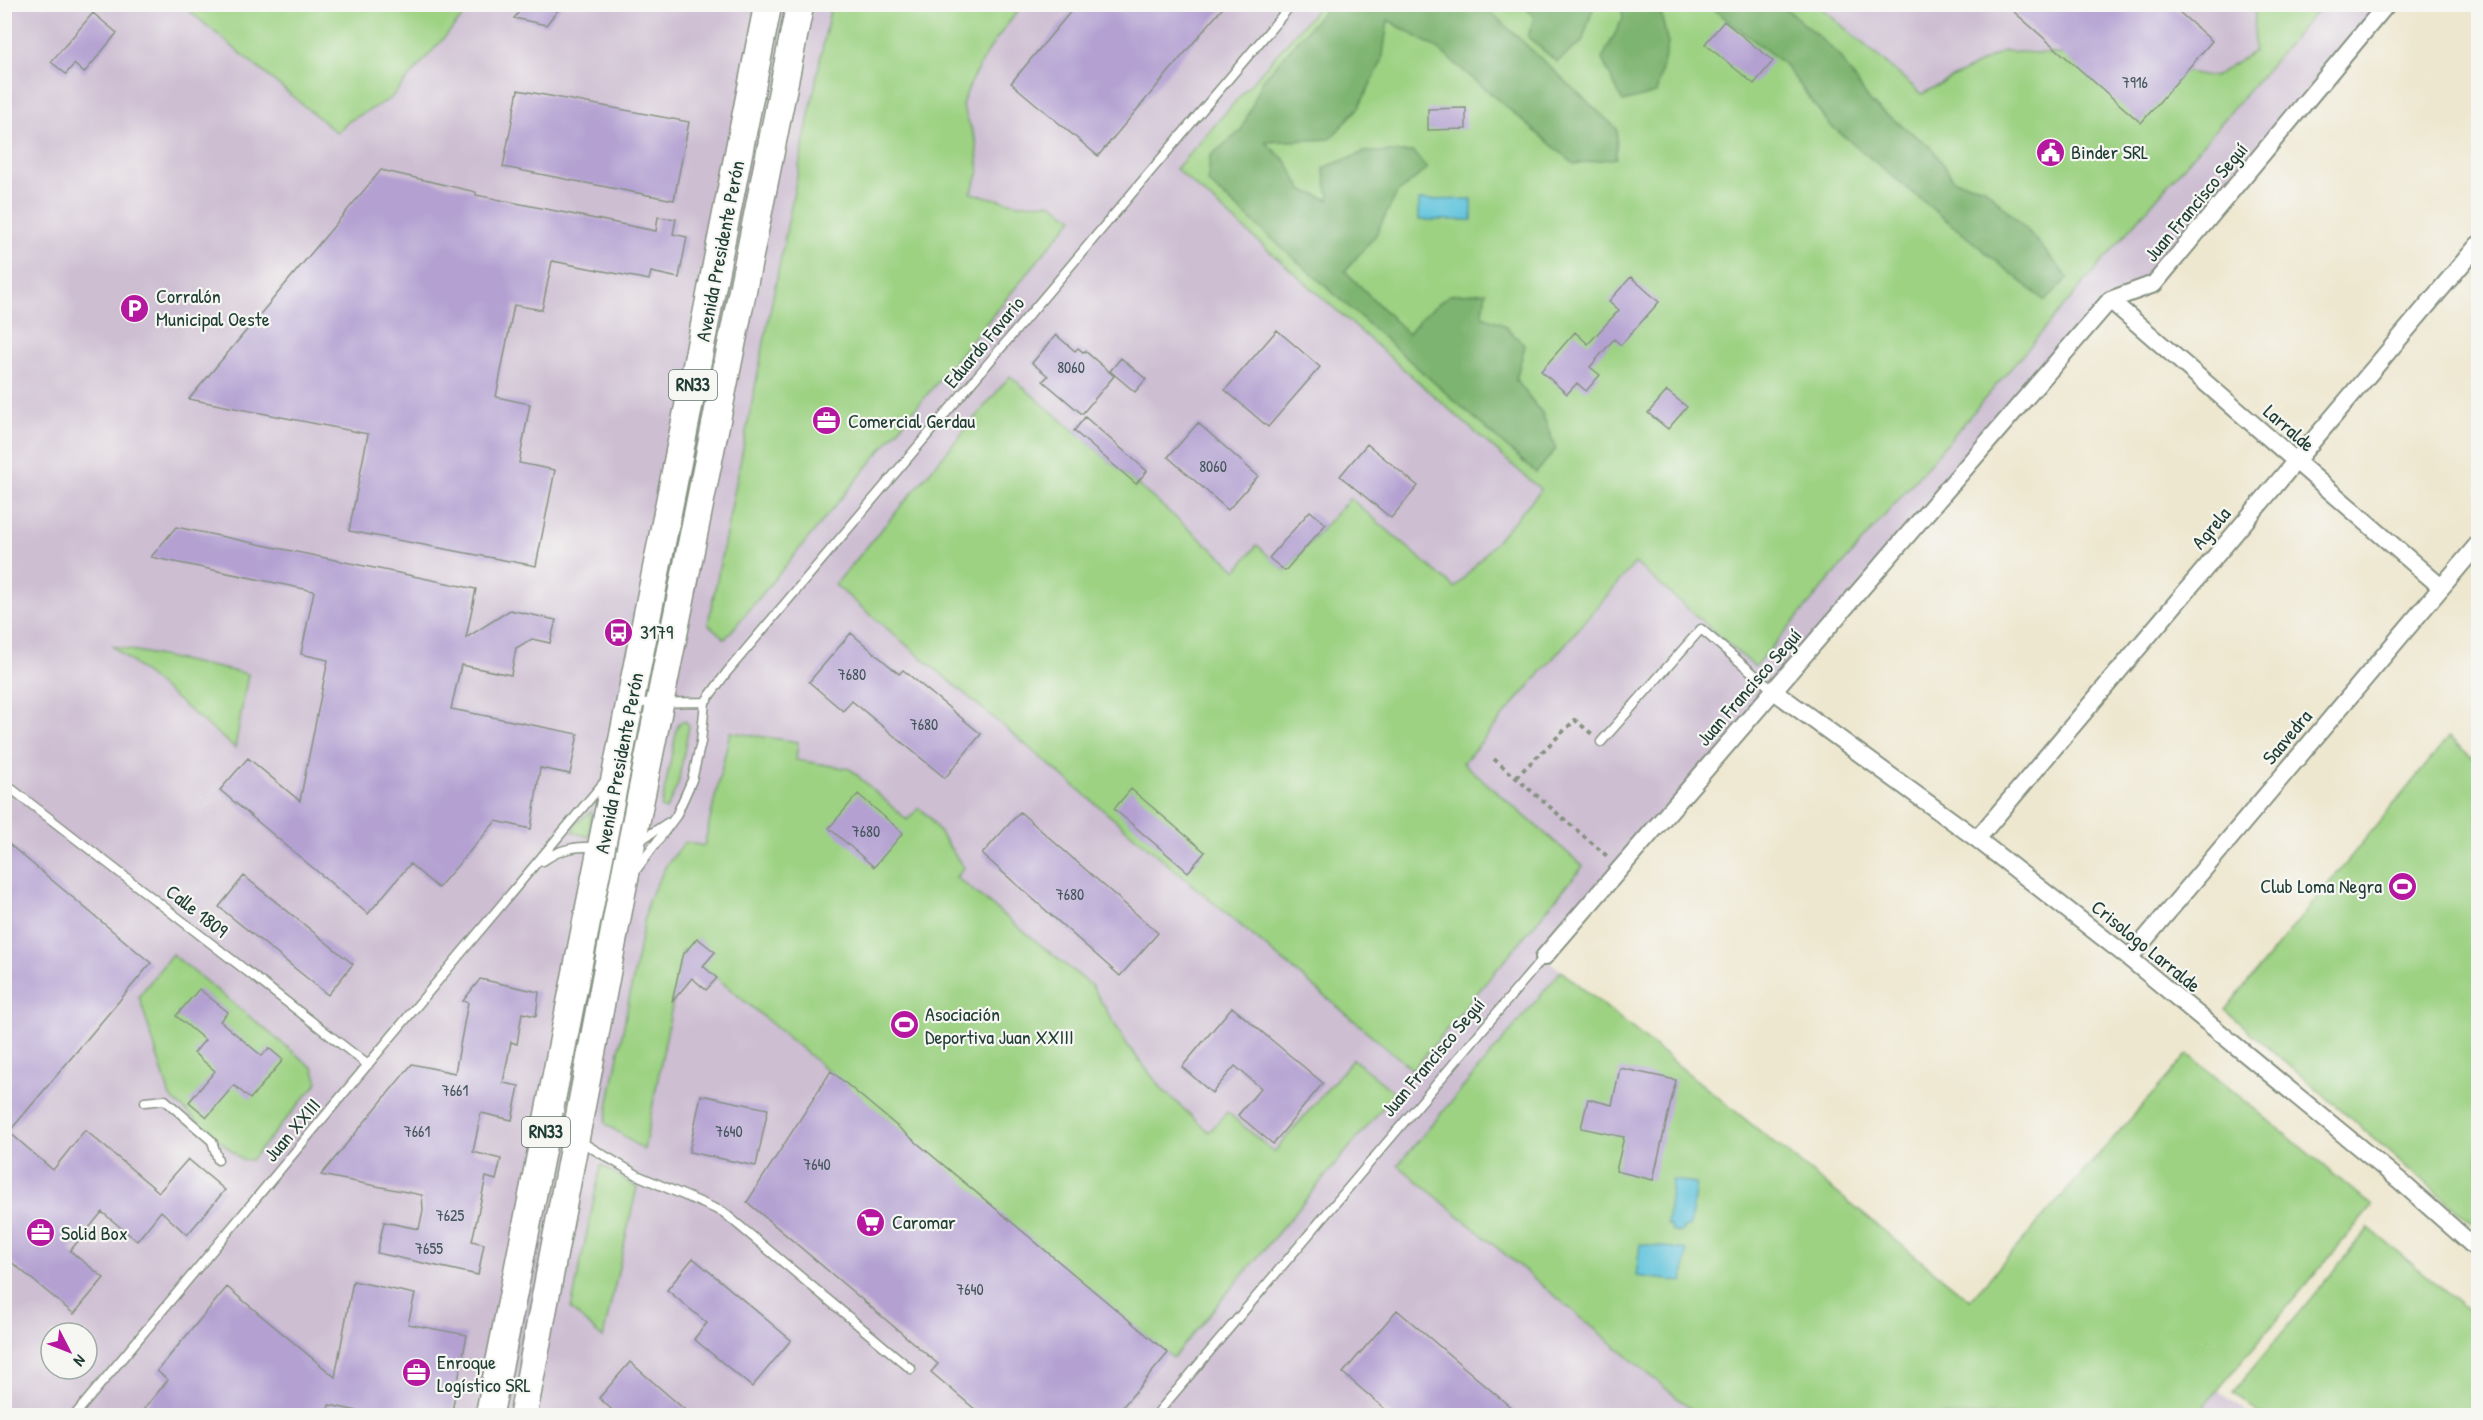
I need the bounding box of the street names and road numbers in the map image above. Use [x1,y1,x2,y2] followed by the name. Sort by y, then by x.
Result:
[2138,136,2253,267] street label: Juan Francisco Seguí
[689,158,750,344] street label: Avenida Presidente Perón
[937,290,1030,393] street label: Eduardo Favario
[669,370,717,400] road number: RN33
[2258,398,2321,457] street label: Larralde
[2185,501,2236,555] street label: Agrela
[1690,622,1807,751] street label: Juan Francisco Seguí
[588,670,649,856] street label: Avenida Presidente Perón
[2256,703,2318,770] street label: Saavedra
[161,878,234,943] street label: Calle 1809
[2086,893,2207,998] street label: Crisologo Larralde
[1375,991,1490,1122] street label: Juan Francisco Seguí
[257,1092,326,1167] street label: Juan XXIII
[522,1117,570,1147] road number: RN33

